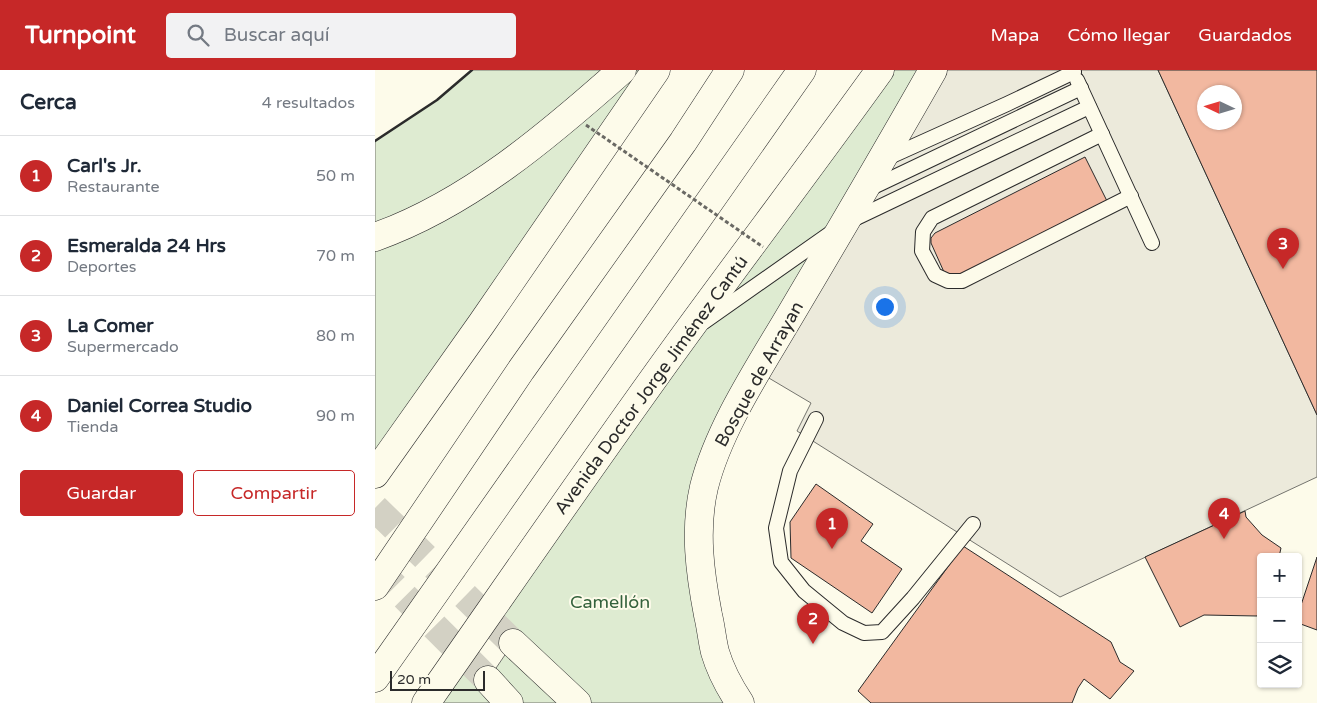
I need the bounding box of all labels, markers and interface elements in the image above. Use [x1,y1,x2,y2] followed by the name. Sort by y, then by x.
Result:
[166,13,516,58] search box
[25,21,136,50] text: Turnpoint
[184,21,212,49] icon: search
[224,24,330,46] text: Buscar aquí
[990,24,1039,46] text: Mapa
[1067,24,1170,46] text: Cómo llegar
[1198,24,1292,46] text: Guardados
[1197,85,1242,130] north arrow
[20,90,77,115] text: Cerca
[262,93,355,113] text: 4 resultados
[67,155,142,177] text: Carl's Jr.
[31,166,41,186] text: 1
[316,166,355,186] text: 50 m
[67,177,160,197] text: Restaurante
[1267,228,1299,269] pin: 3
[67,235,226,257] text: Esmeralda 24 Hrs
[31,246,41,266] text: 2
[316,246,355,266] text: 70 m
[550,251,752,519] street label: Avenida Doctor Jorge Jiménez Cantú
[67,257,136,277] text: Deportes
[872,294,898,320] your location
[710,297,808,451] street label: Bosque de Arrayan
[67,315,154,337] text: La Comer
[31,326,41,346] text: 3
[316,326,355,346] text: 80 m
[67,337,179,357] text: Supermercado
[67,395,252,417] text: Daniel Correa Studio
[31,406,41,426] text: 4
[316,406,355,426] text: 90 m
[67,417,118,437] text: Tienda
[20,470,183,516] button: Guardar
[193,470,355,516] button: Compartir
[1208,498,1240,539] pin: 4
[816,508,848,549] pin: 1
[1257,553,1302,688] map controls
[1257,553,1302,598] button: +
[570,591,650,613] park label: Camellón
[1257,598,1302,643] button: −
[797,603,829,644] pin: 2
[1257,643,1302,688] button: layers
[390,668,485,691] scale bar
[397,671,431,688] text: 20 m

